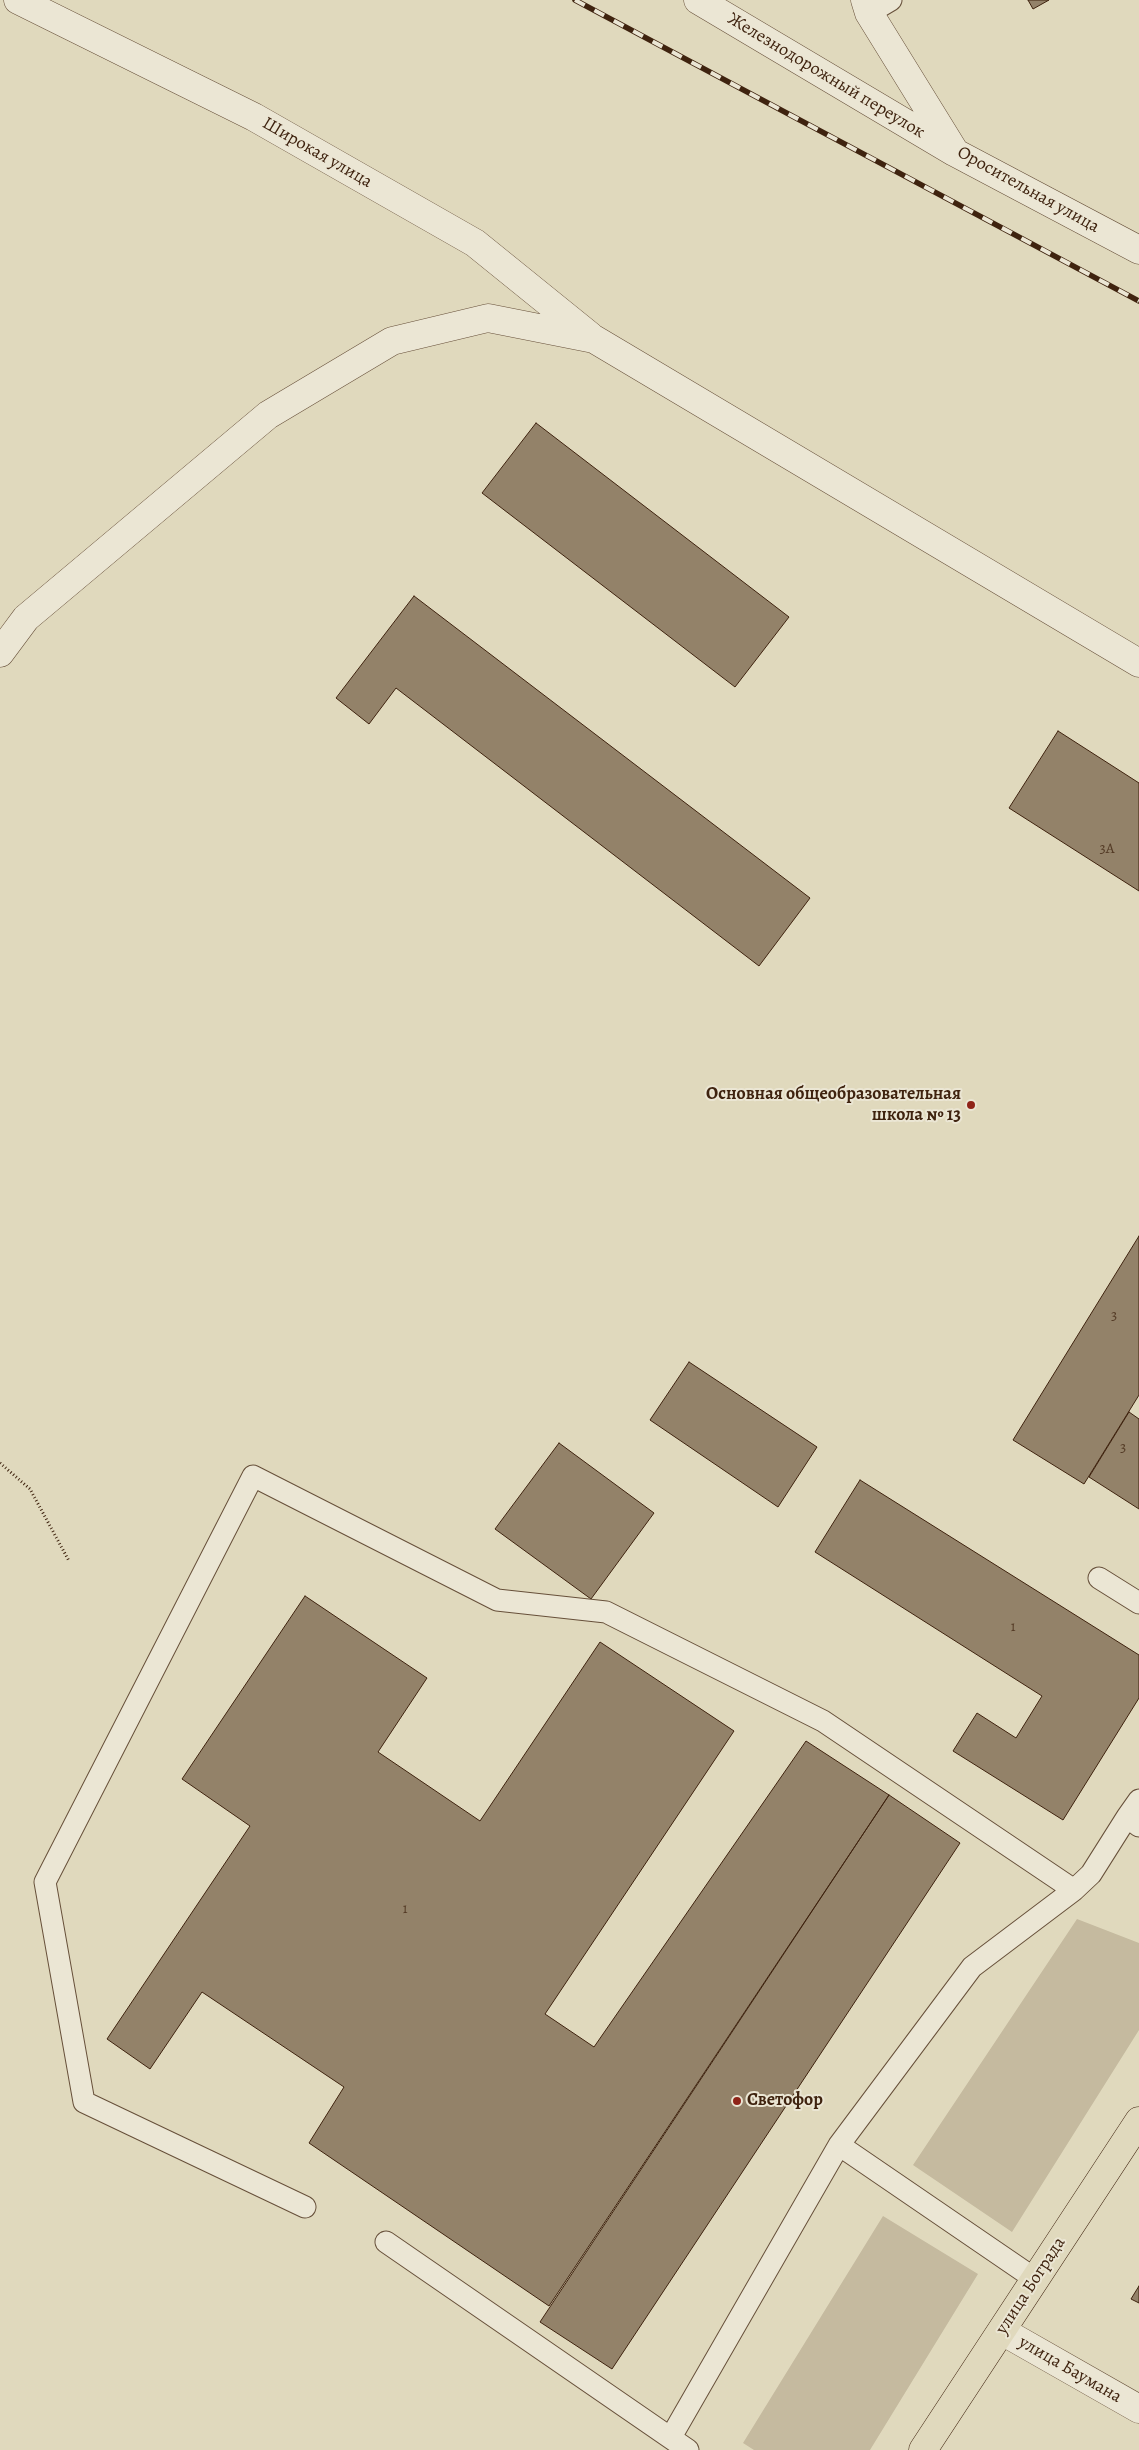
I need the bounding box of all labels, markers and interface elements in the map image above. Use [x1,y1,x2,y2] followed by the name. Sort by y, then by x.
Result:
[723,8,929,144] street label: Железнодорожный переулок
[258,113,376,193] street label: Широкая улица
[953,142,1103,238] street label: Оросительная улица
[1100,840,1114,858] house number: 3А
[706,1084,961,1126] place label: Основная общеобразовательная школа № 13
[965,1099,977,1111] marker: Основная общеобразовательная школа № 13
[1111,1307,1117,1325] house number: 3
[1120,1439,1126,1457] house number: 3
[1010,1618,1016,1636] house number: 1
[402,1900,408,1918] house number: 1
[747,2090,823,2112] place label: Светофор
[731,2095,743,2107] marker: Светофор
[992,2233,1070,2339] street label: улица Бограда
[1015,2332,1125,2408] street label: улица Баумана

